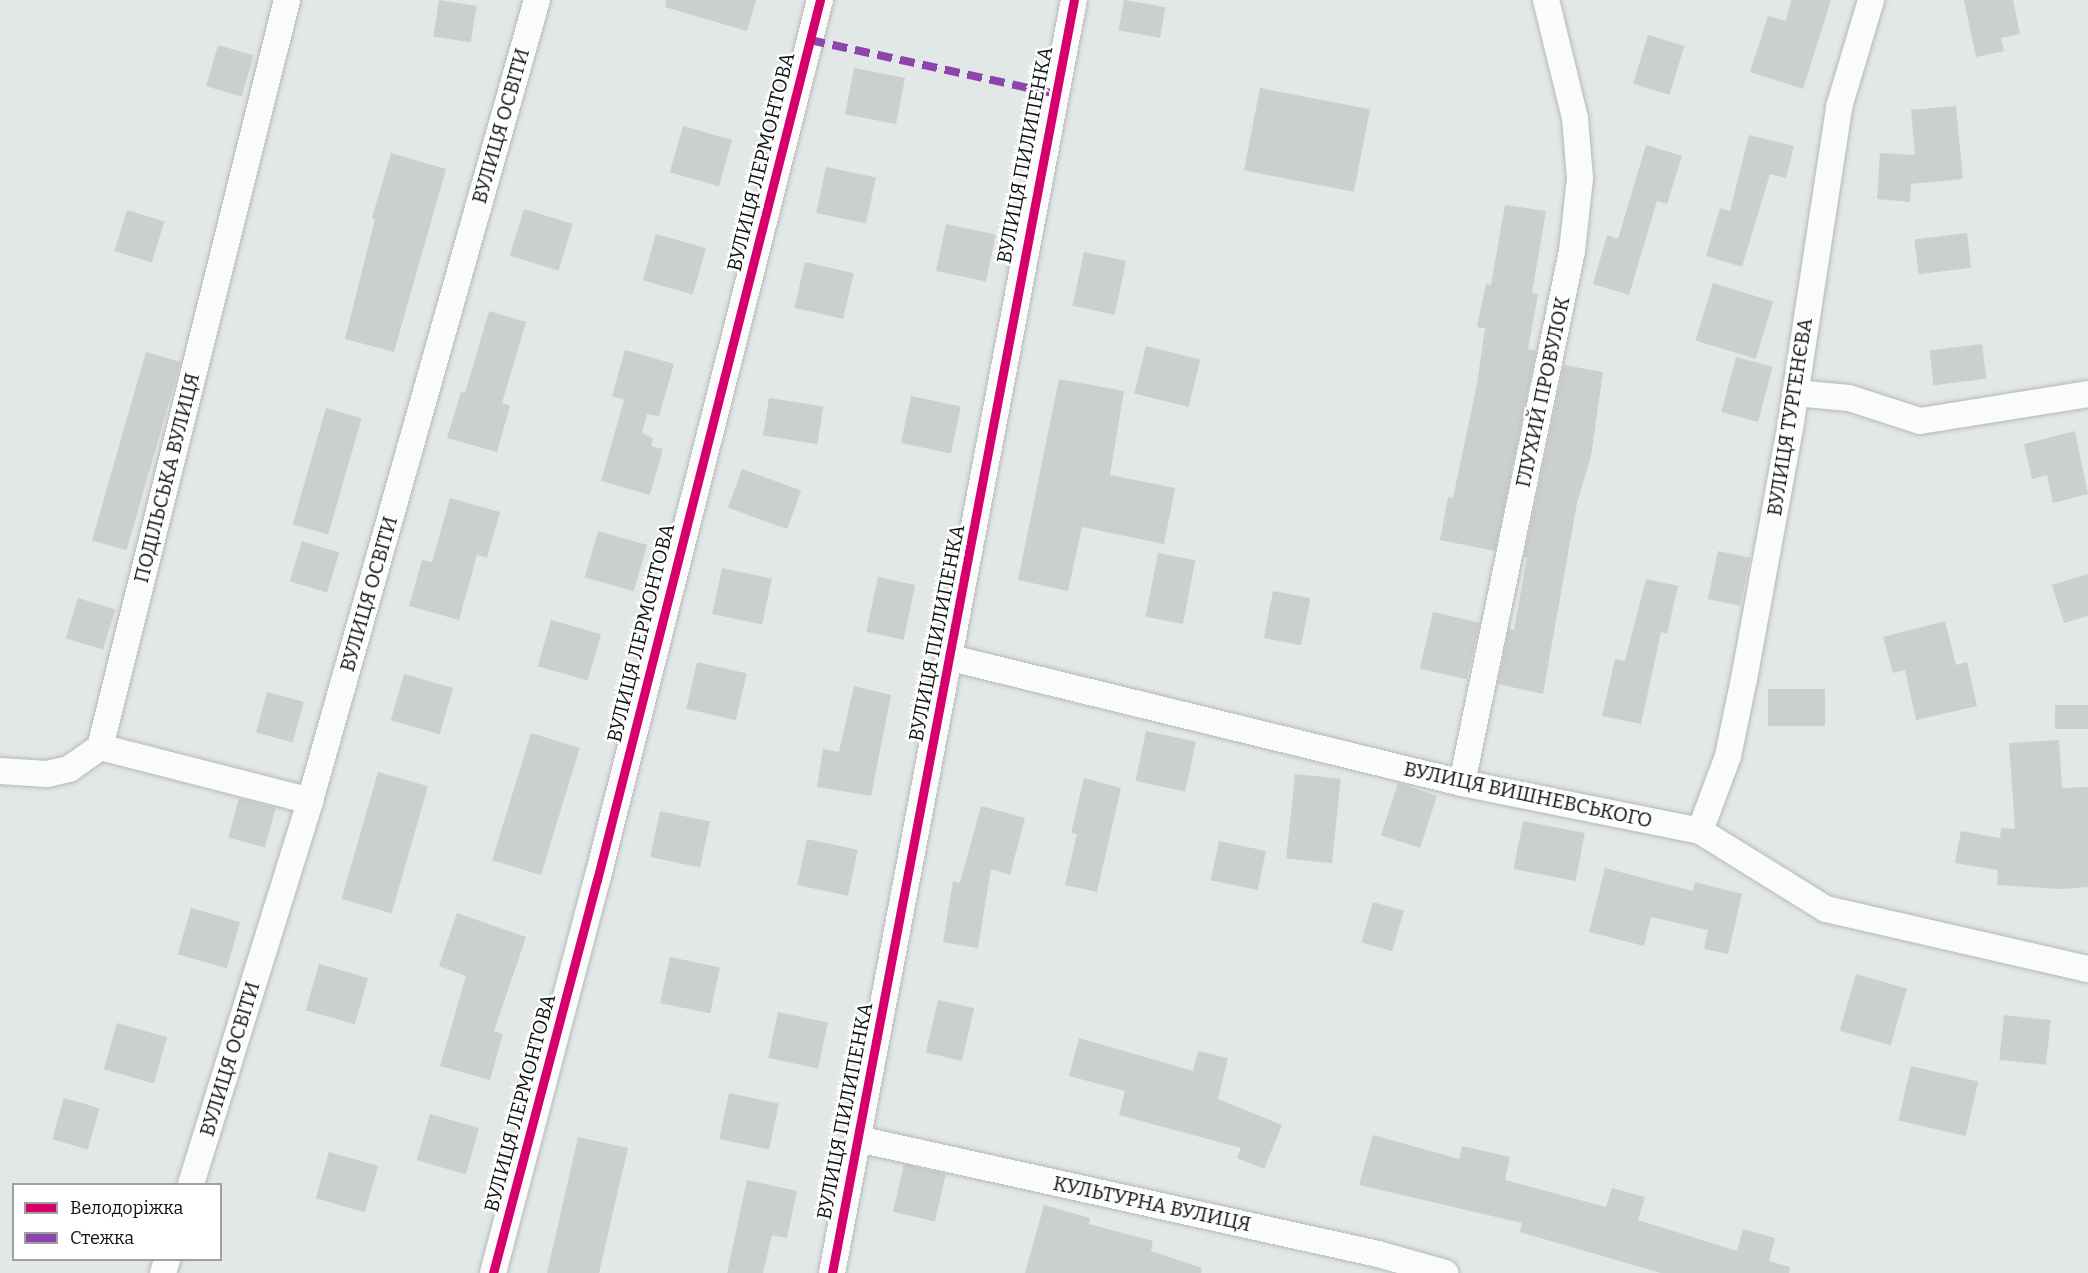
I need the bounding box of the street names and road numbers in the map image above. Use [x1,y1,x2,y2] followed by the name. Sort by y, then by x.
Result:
[992,45,1058,265] street label: ВУЛИЦЯ ПИЛИПЕНКА
[467,46,535,206] street label: ВУЛИЦЯ ОСВІТИ
[722,50,800,274] street label: ВУЛИЦЯ ЛЕРМОНТОВА
[1511,294,1575,490] street label: ГЛУХИЙ ПРОВУЛОК
[1762,316,1818,518] street label: ВУЛИЦЯ ТУРГЕНЄВА
[129,371,205,585] street label: ПОДІЛЬСЬКА ВУЛИЦЯ
[335,514,403,674] street label: ВУЛИЦЯ ОСВІТИ
[602,521,680,745] street label: ВУЛИЦЯ ЛЕРМОНТОВА
[904,523,970,743] street label: ВУЛИЦЯ ПИЛИПЕНКА
[1402,757,1654,833] street label: ВУЛИЦЯ ВИШНЕВСЬКОГО
[195,979,265,1139] street label: ВУЛИЦЯ ОСВІТИ
[479,991,561,1215] street label: ВУЛИЦЯ ЛЕРМОНТОВА
[812,1001,878,1221] street label: ВУЛИЦЯ ПИЛИПЕНКА
[1051,1171,1253,1237] street label: КУЛЬТУРНА ВУЛИЦЯ

